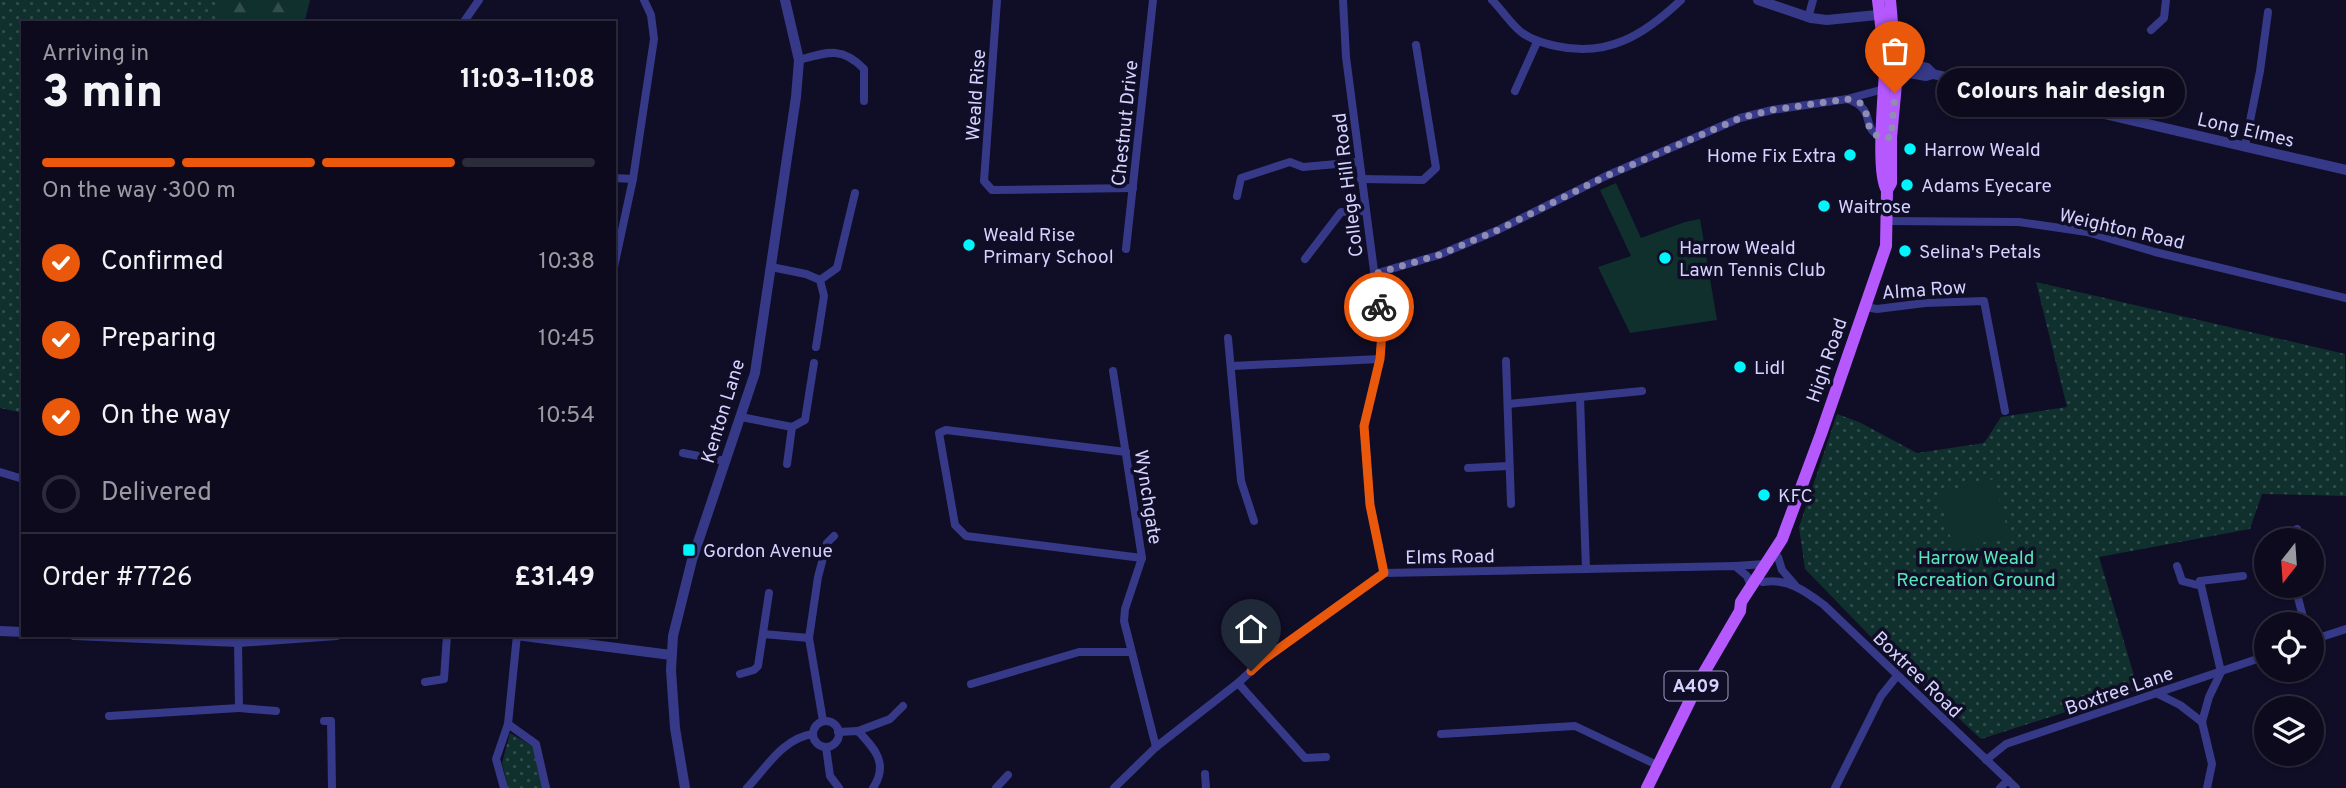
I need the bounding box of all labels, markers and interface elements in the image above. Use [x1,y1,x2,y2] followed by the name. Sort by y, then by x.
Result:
[1865,21,1925,93] pin
[1876,32,1914,70] icon: bag
[42,40,149,69] text: Arriving in
[962,48,992,142] street label: Weald Rise
[1107,59,1145,187] street label: Chestnut Drive
[460,64,595,97] text: 11:03–11:08
[42,65,163,124] text: 3 min
[1937,68,2186,118] callout: Colours hair design
[1956,78,2166,107] text: Colours hair design
[2195,108,2296,154] street label: Long Elmes
[1328,111,1370,258] street label: College Hill Road
[1924,139,2041,163] place label: Harrow Weald
[1902,141,1918,157] marker: Harrow Weald
[1707,145,1836,169] place label: Home Fix Extra
[1842,147,1858,163] marker: Home Fix Extra
[1921,175,2052,199] place label: Adams Eyecare
[42,177,236,206] text: On the way · 300 m
[1899,177,1915,193] marker: Adams Eyecare
[1838,196,1911,220] place label: Waitrose
[1816,198,1832,214] marker: Waitrose
[2056,204,2187,256] street label: Weighton Road
[983,224,1114,270] place label: Weald Rise Primary School
[961,237,977,253] marker: Weald Rise Primary School
[1679,237,1826,283] place label: Harrow Weald Lawn Tennis Club
[1919,241,2041,265] place label: Selina's Petals
[1897,243,1913,259] marker: Selina's Petals
[42,244,80,282] icon: check
[101,246,224,279] text: Confirmed
[539,248,595,277] text: 10:38
[1657,250,1673,266] marker: Harrow Weald Lawn Tennis Club
[1344,272,1414,342] courier
[1881,276,1967,306] street label: Alma Row
[1360,288,1398,326] icon: bike
[1802,315,1854,406] street label: High Road
[42,321,80,359] icon: check
[101,323,216,356] text: Preparing
[538,325,595,354] text: 10:45
[697,357,751,467] street label: Kenton Lane
[1754,357,1785,381] place label: Lidl
[1732,359,1748,375] marker: Lidl
[42,398,80,436] icon: check
[101,400,231,433] text: On the way
[537,402,595,431] text: 10:54
[1128,448,1166,546] street label: Wynchgate
[101,477,212,510] text: Delivered
[1778,485,1813,509] place label: KFC
[1756,487,1772,503] marker: KFC
[2254,528,2324,598] north arrow
[2254,528,2324,766] map controls
[703,540,833,564] place label: Gordon Avenue
[681,542,697,558] marker: Gordon Avenue
[1405,545,1495,571] street label: Elms Road
[1896,547,2056,593] park label: Harrow Weald Recreation Ground
[42,562,193,595] text: Order #7726
[514,562,595,595] text: £31.49
[1221,599,1281,671] pin
[1232,610,1270,648] icon: home
[2254,612,2324,682] button: locate
[1867,627,1966,724] street label: Boxtree Road
[2062,662,2177,722] street label: Boxtree Lane
[1664,672,1728,700] road number: A409
[2254,696,2324,766] button: layers

